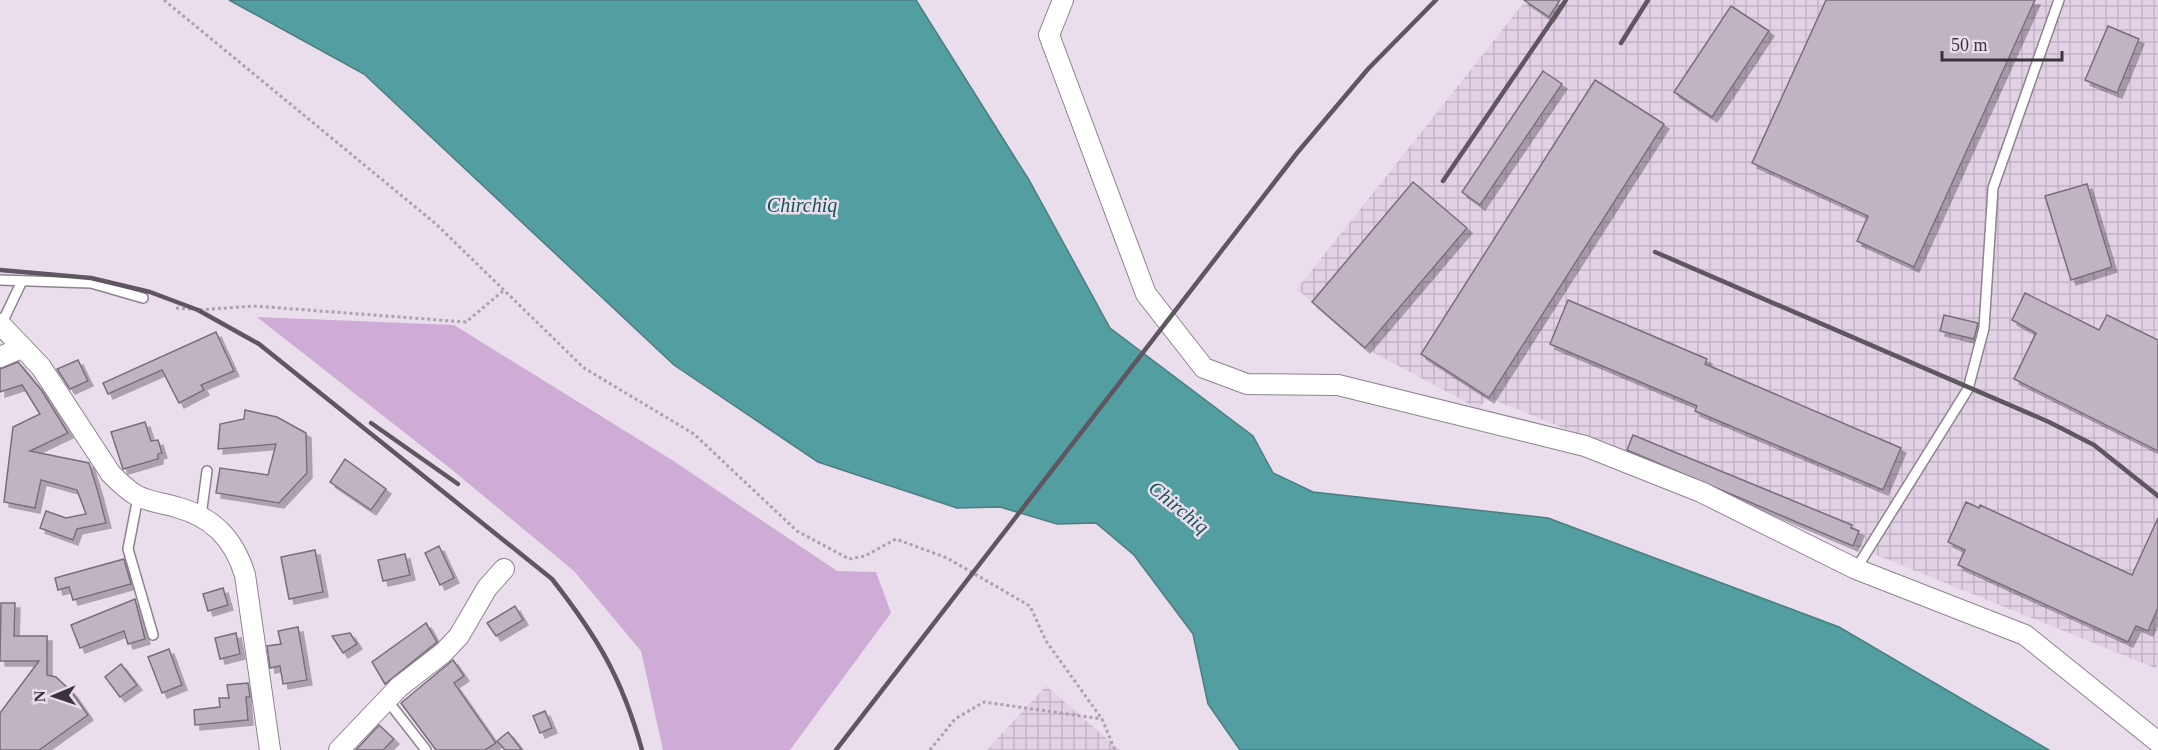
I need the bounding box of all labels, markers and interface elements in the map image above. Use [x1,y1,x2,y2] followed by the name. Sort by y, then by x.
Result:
[1942,24,2062,62] scale bar
[1951,35,1988,55] text: 50 m
[767,194,837,217] water label: Chirchiq
[1144,476,1213,538] water label: Chirchiq
[24,666,84,726] north arrow
[31,690,48,703] text: N

